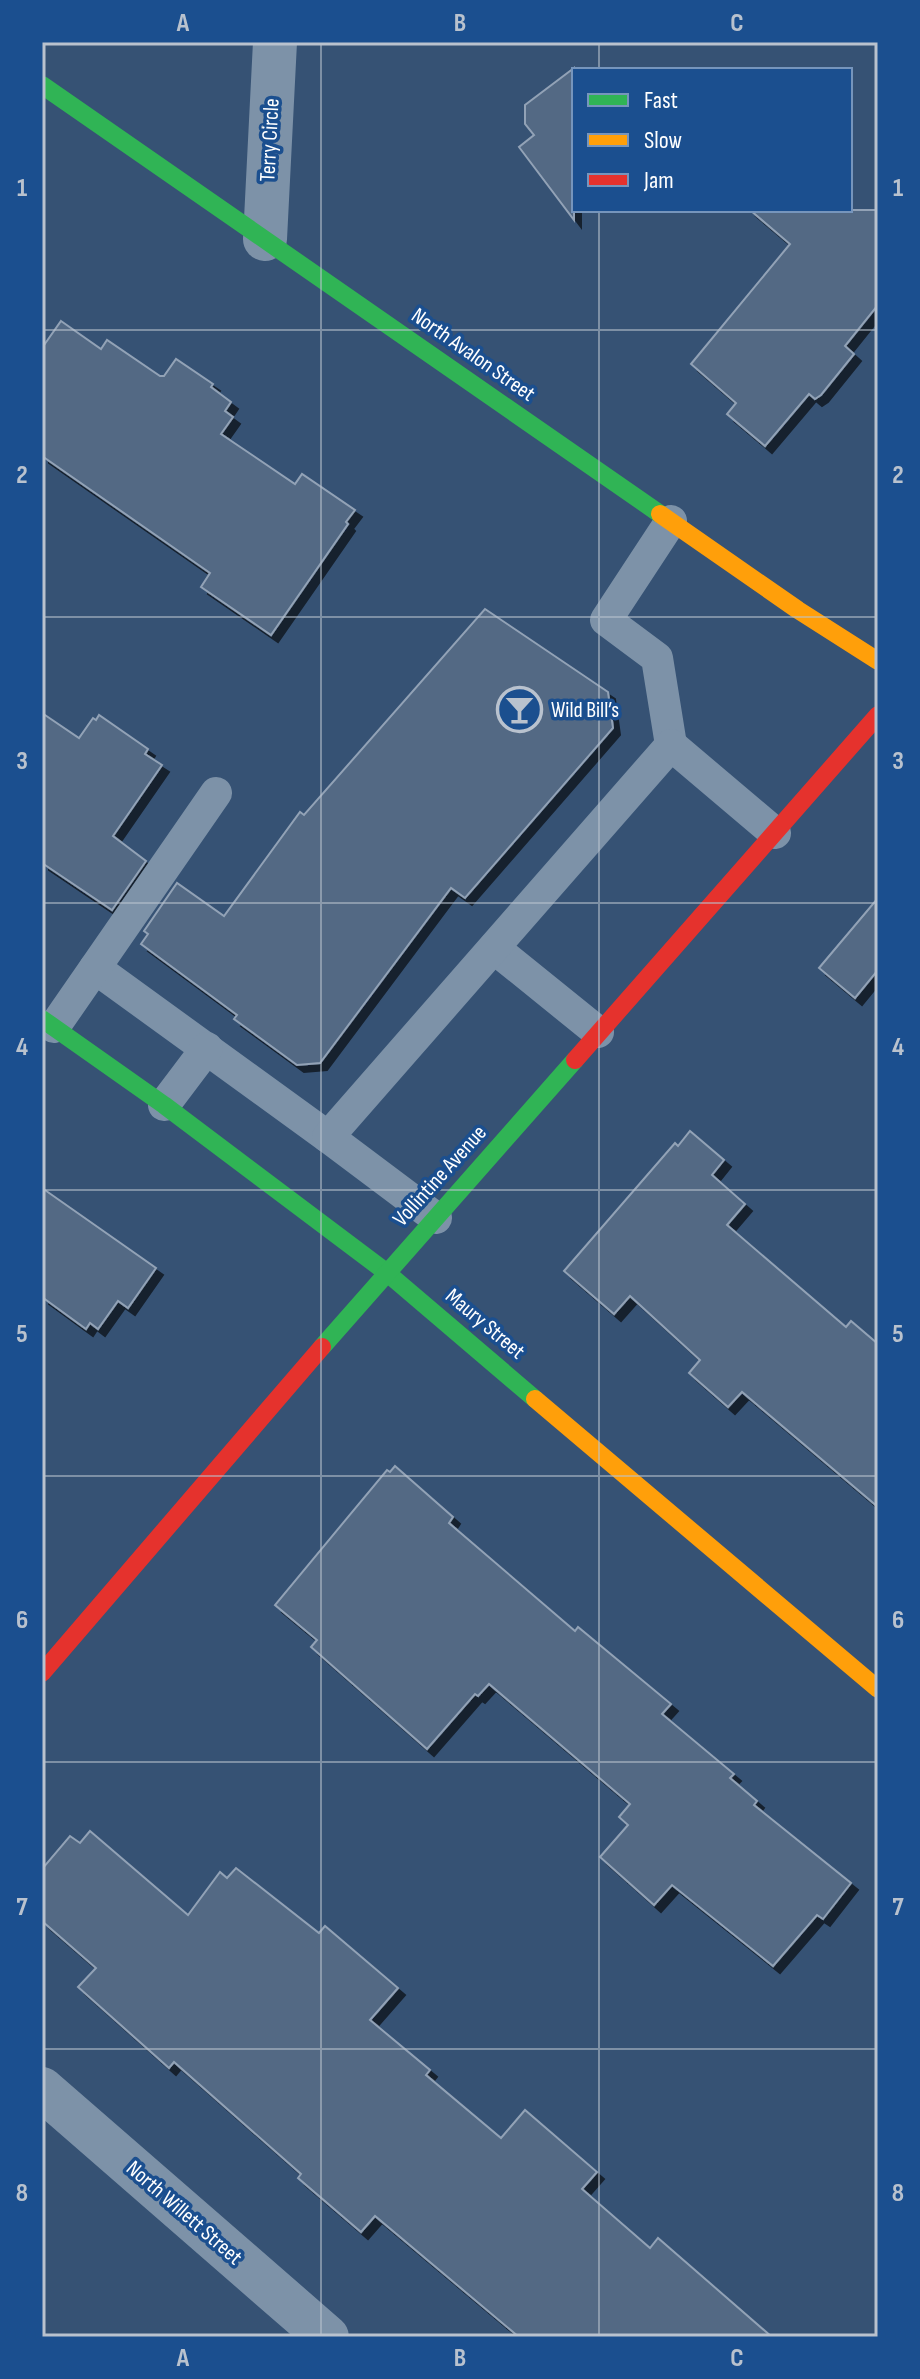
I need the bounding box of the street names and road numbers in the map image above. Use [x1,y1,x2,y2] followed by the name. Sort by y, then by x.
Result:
[254,98,286,182] street label: Terry Circle
[406,302,540,408] street label: North Avalon Street
[387,1120,493,1232] street label: Vollintine Avenue
[440,1283,531,1365] street label: Maury Street
[120,2155,248,2271] street label: North Willett Street

